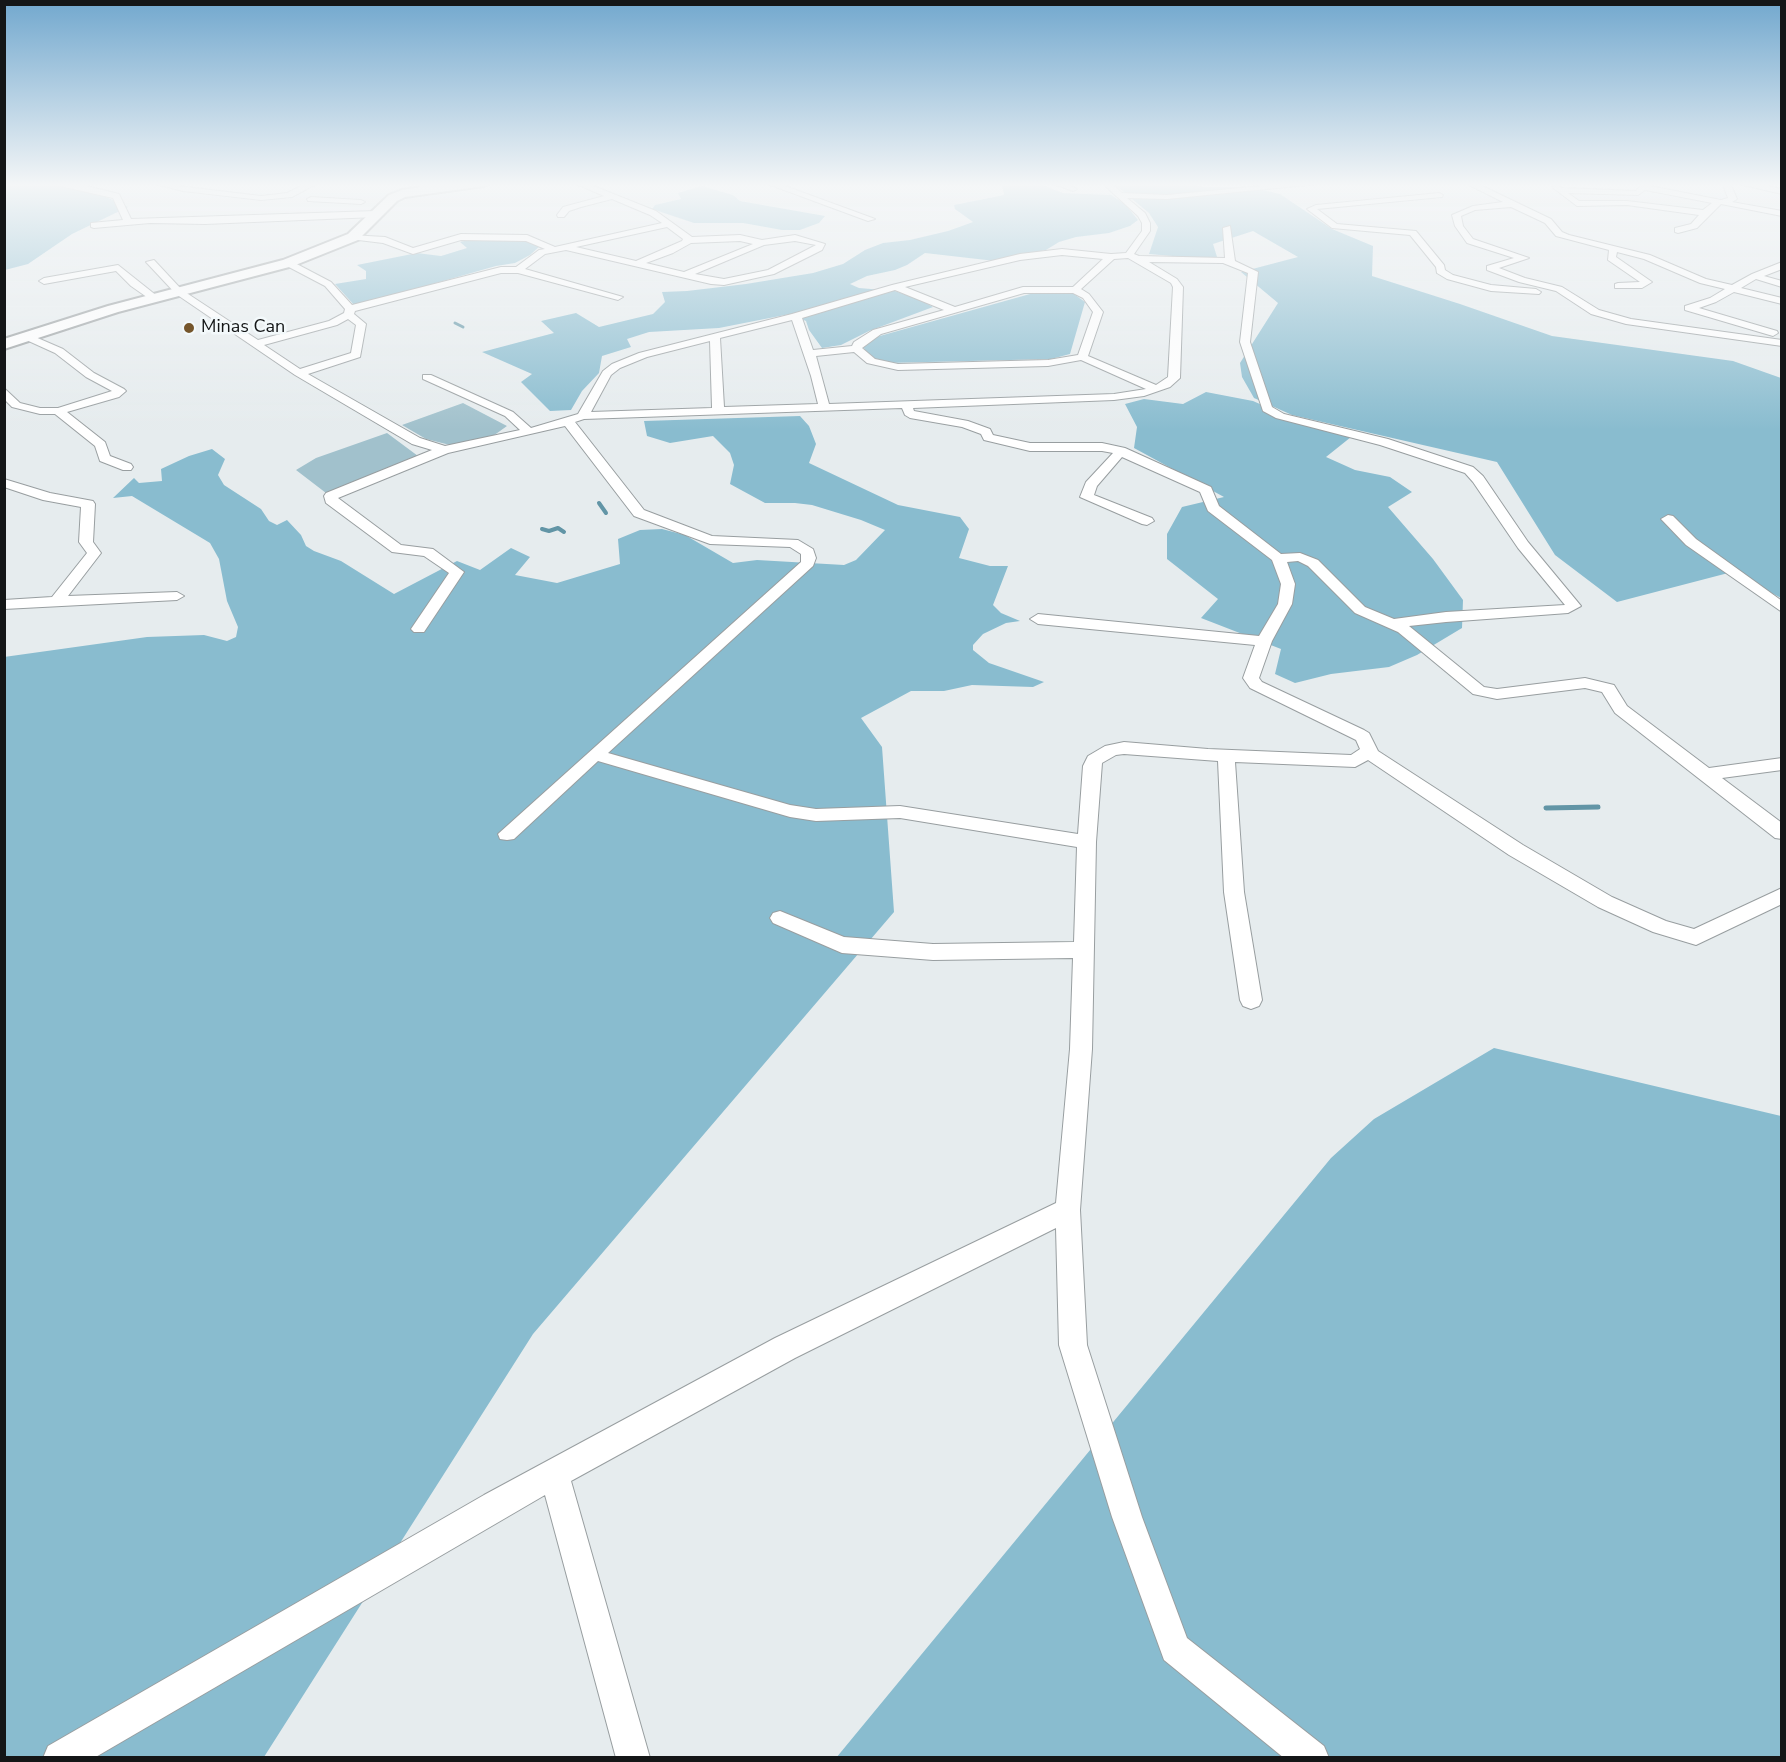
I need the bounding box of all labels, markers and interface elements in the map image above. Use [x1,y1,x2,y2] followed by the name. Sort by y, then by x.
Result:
[201,317,285,339] place label: Minas Can
[182,321,196,335] marker: Minas Can

